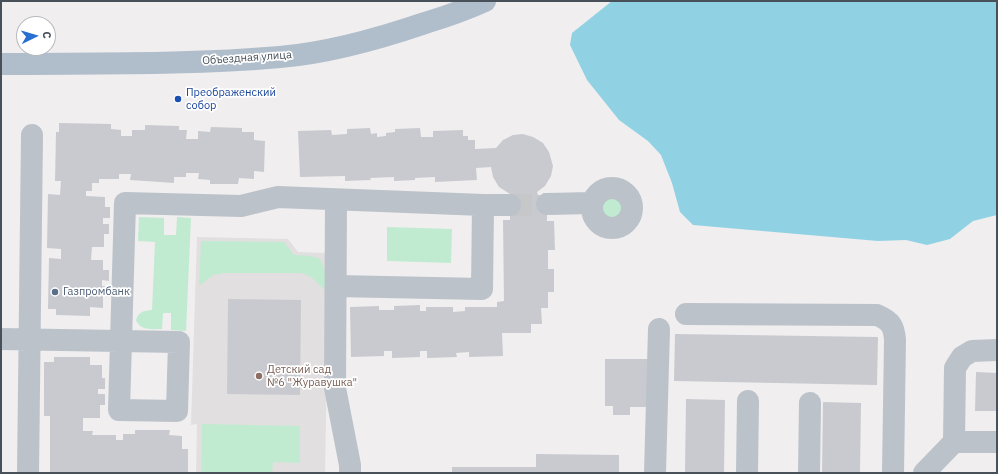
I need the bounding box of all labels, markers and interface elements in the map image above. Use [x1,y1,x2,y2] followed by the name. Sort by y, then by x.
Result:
[16,16,56,56] north arrow
[40,31,54,39] text: С
[202,48,292,68] street label: Объездная улица
[186,86,276,112] place label: Преображенский собор
[173,94,183,104] marker: Преображенский собор
[63,285,130,299] place label: Газпромбанк
[50,287,60,297] marker: Газпромбанк
[267,363,357,389] place label: Детский сад №6 "Журавушка"
[254,371,264,381] marker: Детский сад №6 "Журавушка"

